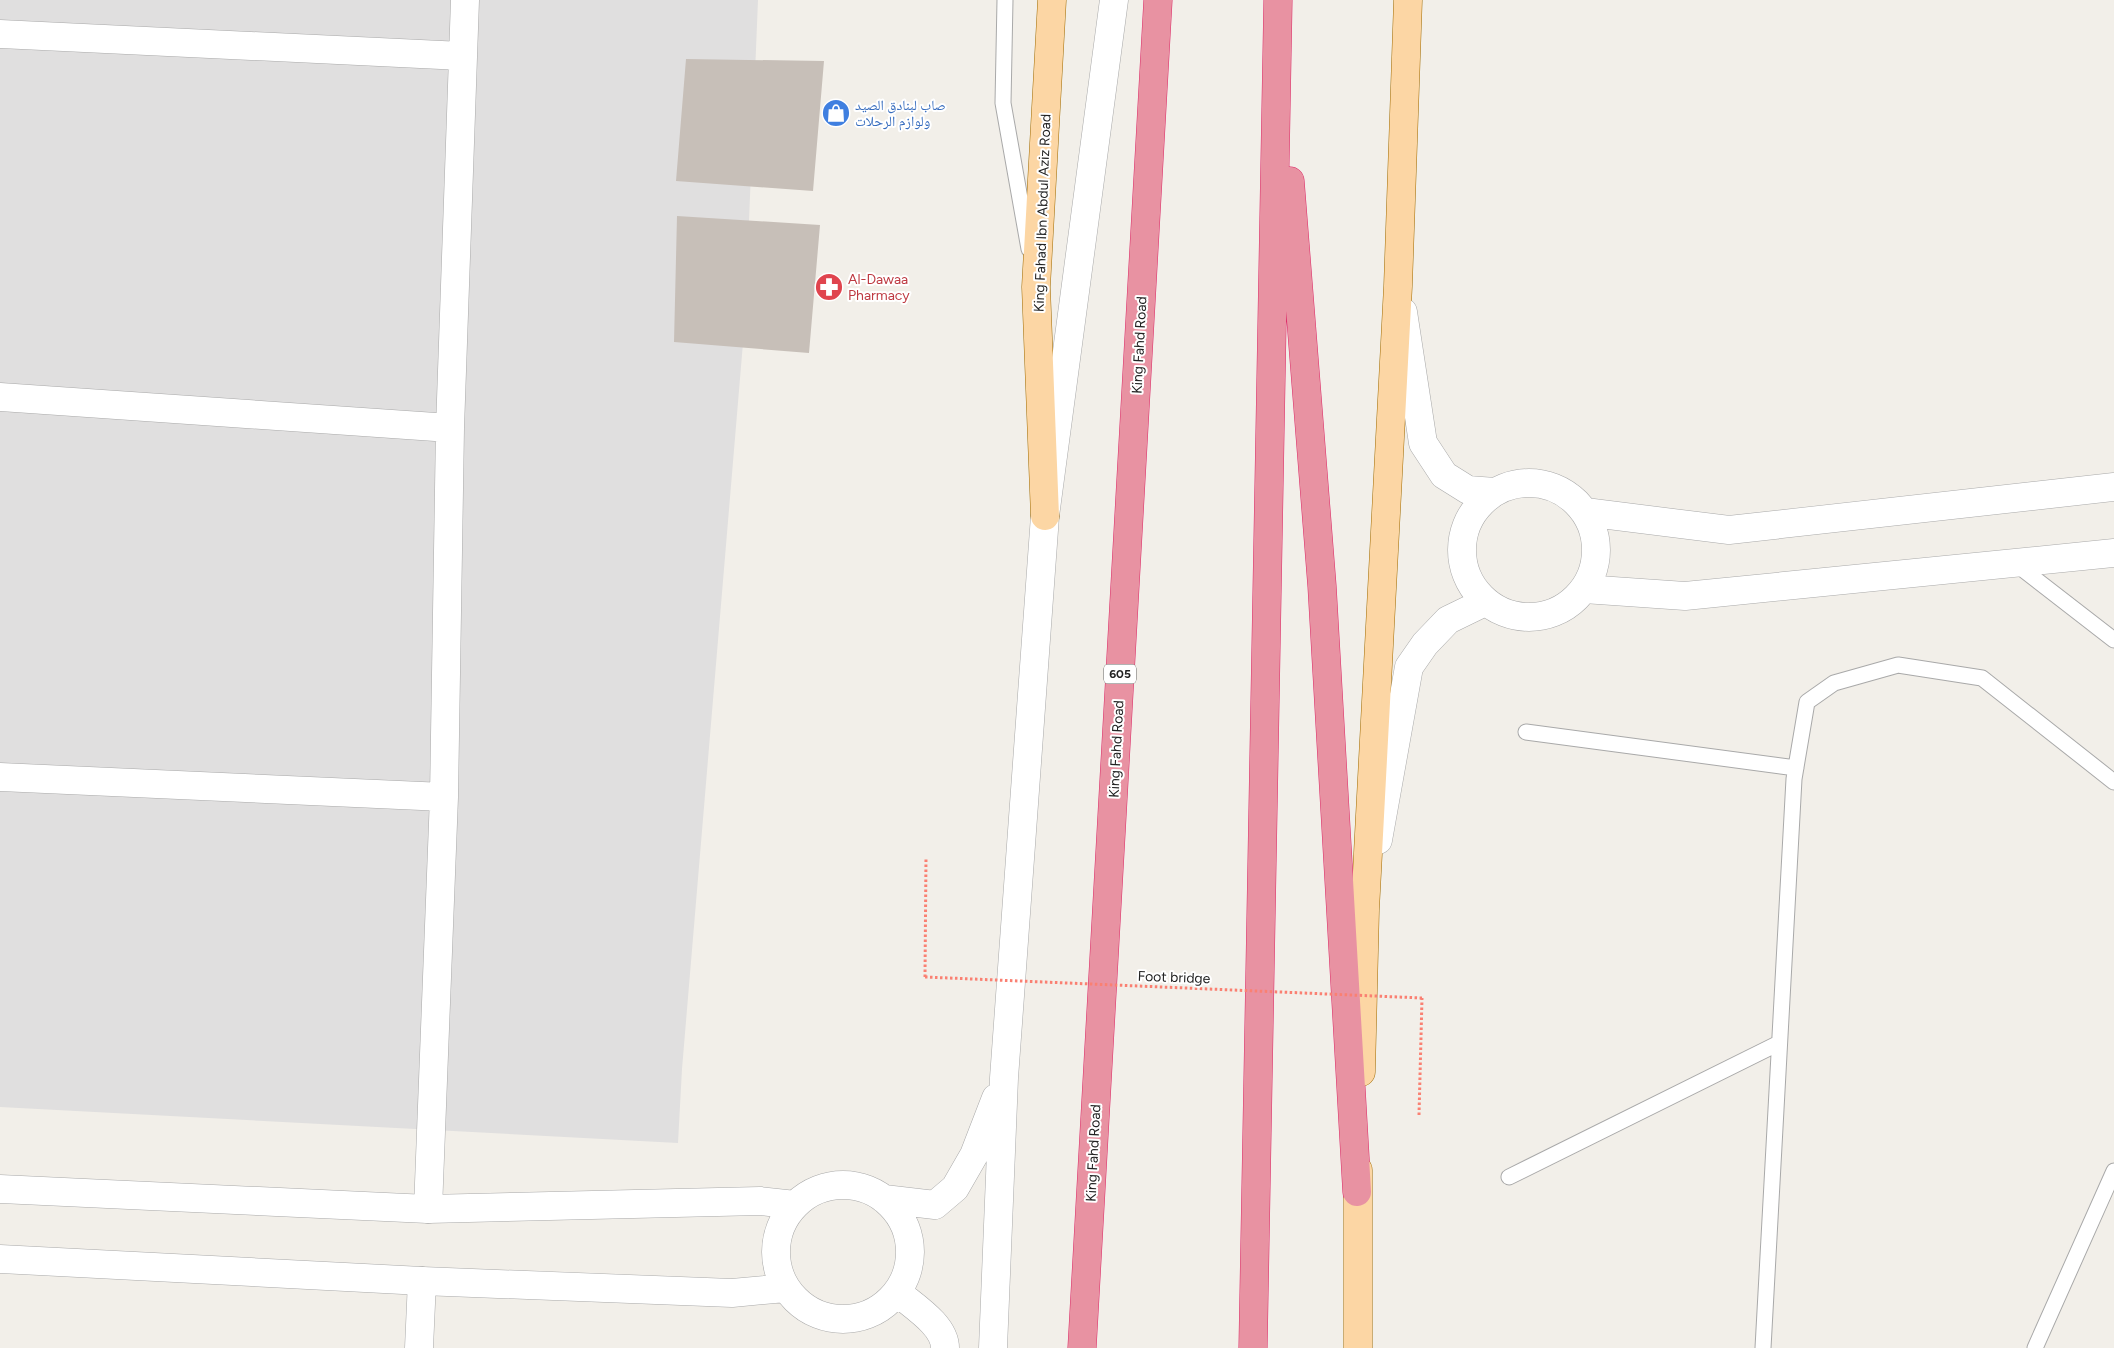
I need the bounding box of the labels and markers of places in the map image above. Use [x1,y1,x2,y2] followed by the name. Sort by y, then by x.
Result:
[855,97,946,131] place label: صاب لبنادق الصيد ولوازم الرحلات
[821,98,851,128] shop icon: صاب لبنادق الصيد ولوازم الرحلات
[848,271,910,304] place label: Al-Dawaa Pharmacy
[814,272,844,302] pharmacy icon: Al-Dawaa Pharmacy

